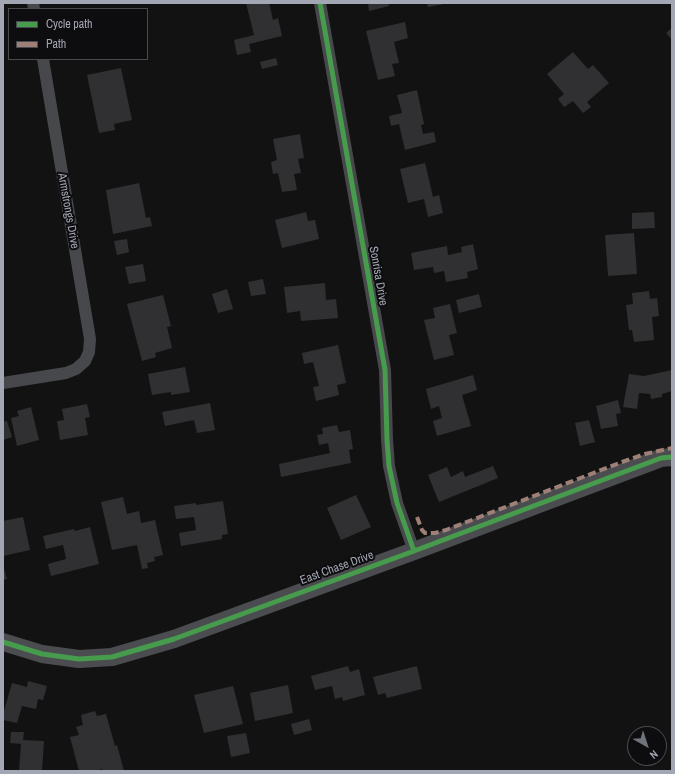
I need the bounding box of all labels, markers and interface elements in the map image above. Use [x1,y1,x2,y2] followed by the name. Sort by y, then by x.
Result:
[8,8,148,60] legend
[46,16,93,32] text: Cycle path
[46,36,66,52] text: Path
[54,172,82,250] street label: Armstrongs Drive
[366,245,390,307] street label: Sonrisa Drive
[298,548,376,588] street label: East Chase Drive
[627,726,667,766] north arrow
[647,747,661,762] text: N

